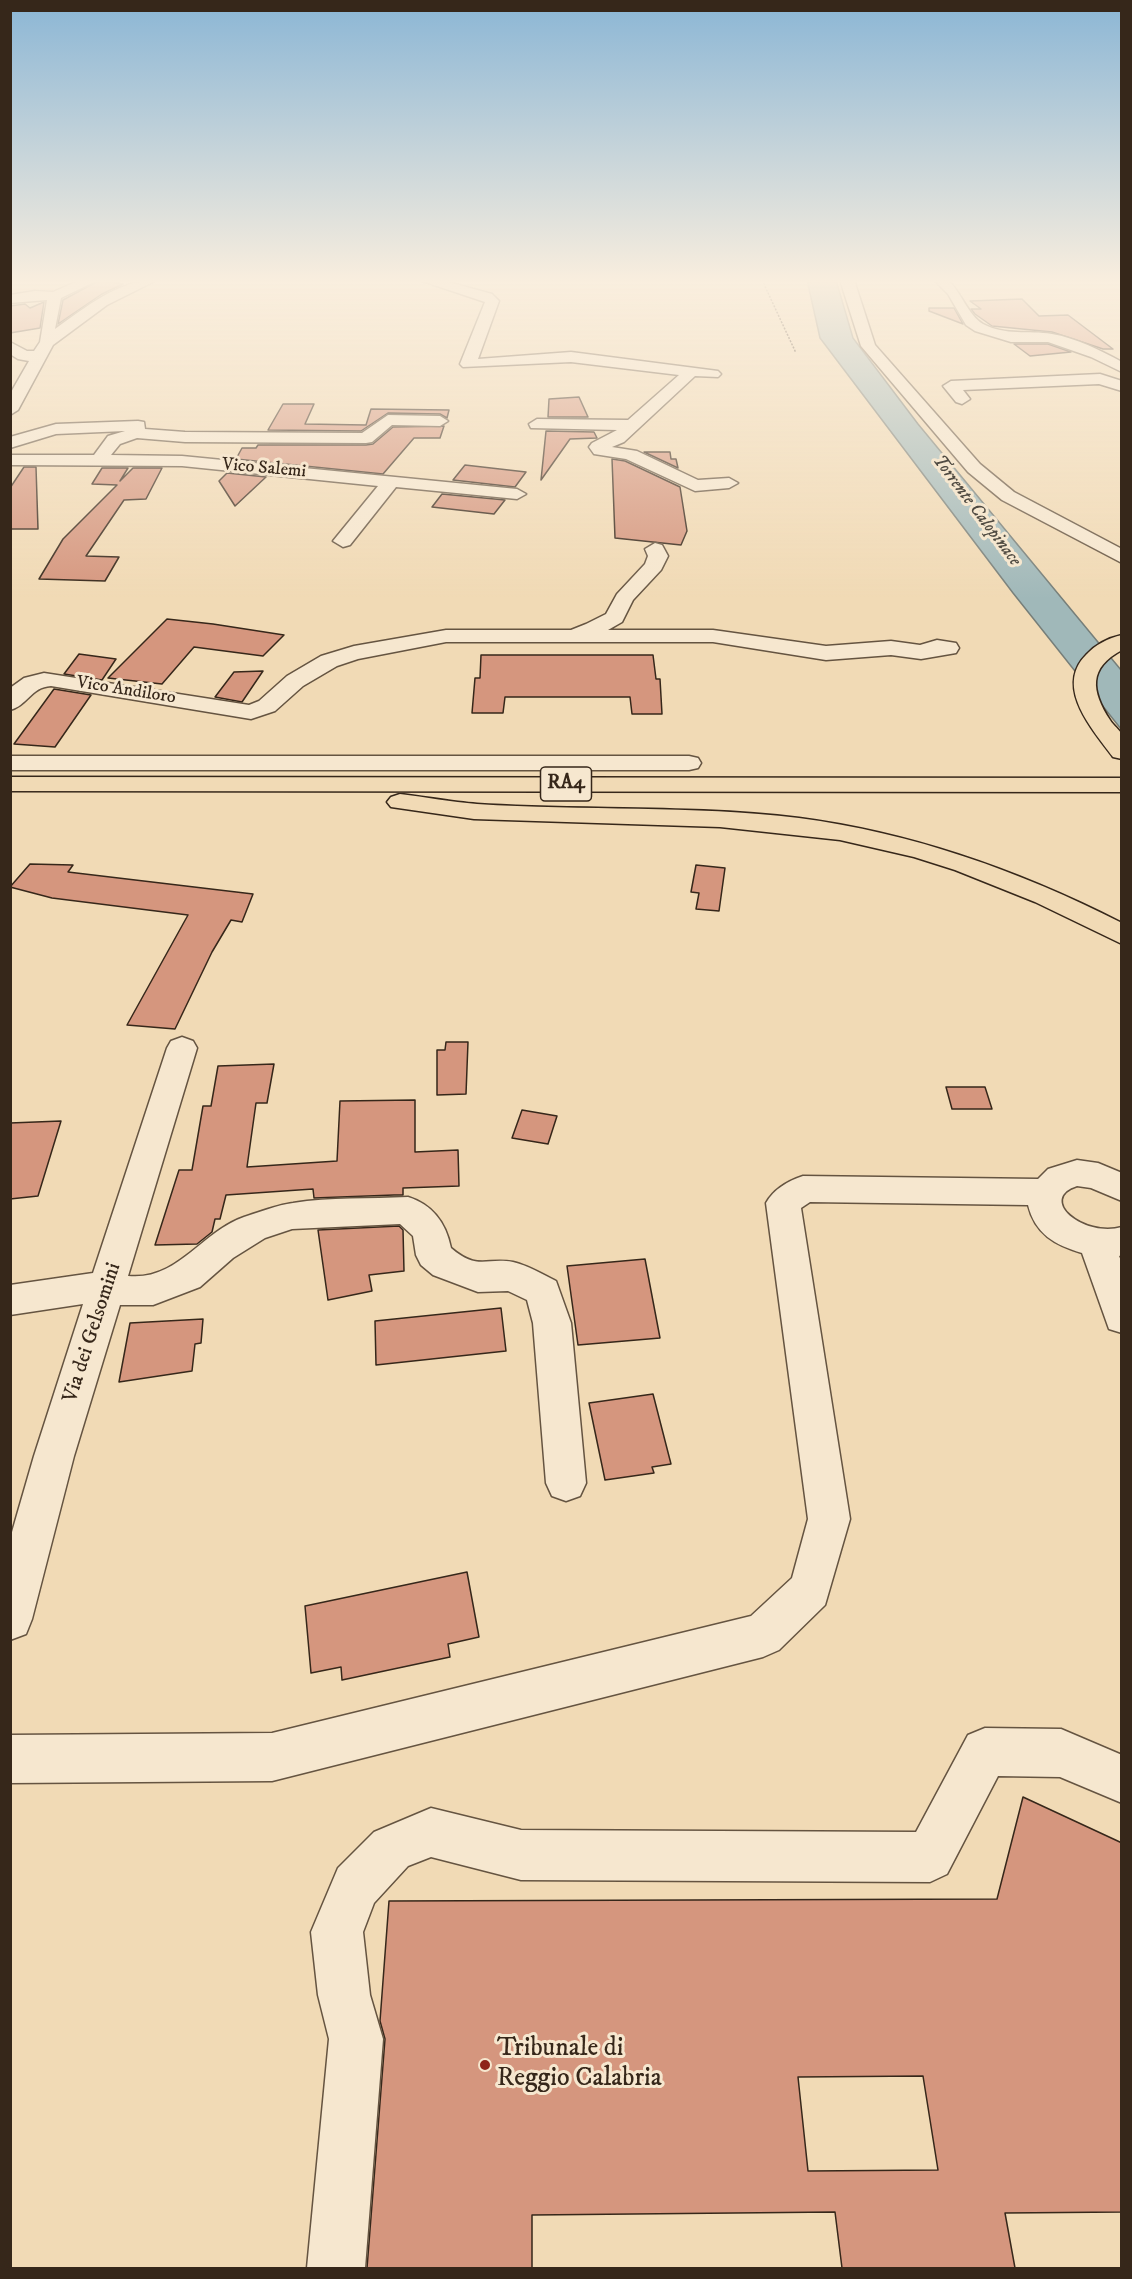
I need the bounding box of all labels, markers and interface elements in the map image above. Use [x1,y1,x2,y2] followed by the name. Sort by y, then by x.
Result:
[927,451,1025,571] water label: Torrente Calopinace
[221,455,307,483] street label: Vico Salemi
[75,672,177,710] street label: Vico Andiloro
[540,767,592,801] road number: RA4
[59,1260,127,1406] street label: Via dei Gelsomini
[497,2034,662,2096] place label: Tribunale di Reggio Calabria
[478,2058,492,2072] marker: Tribunale di Reggio Calabria

